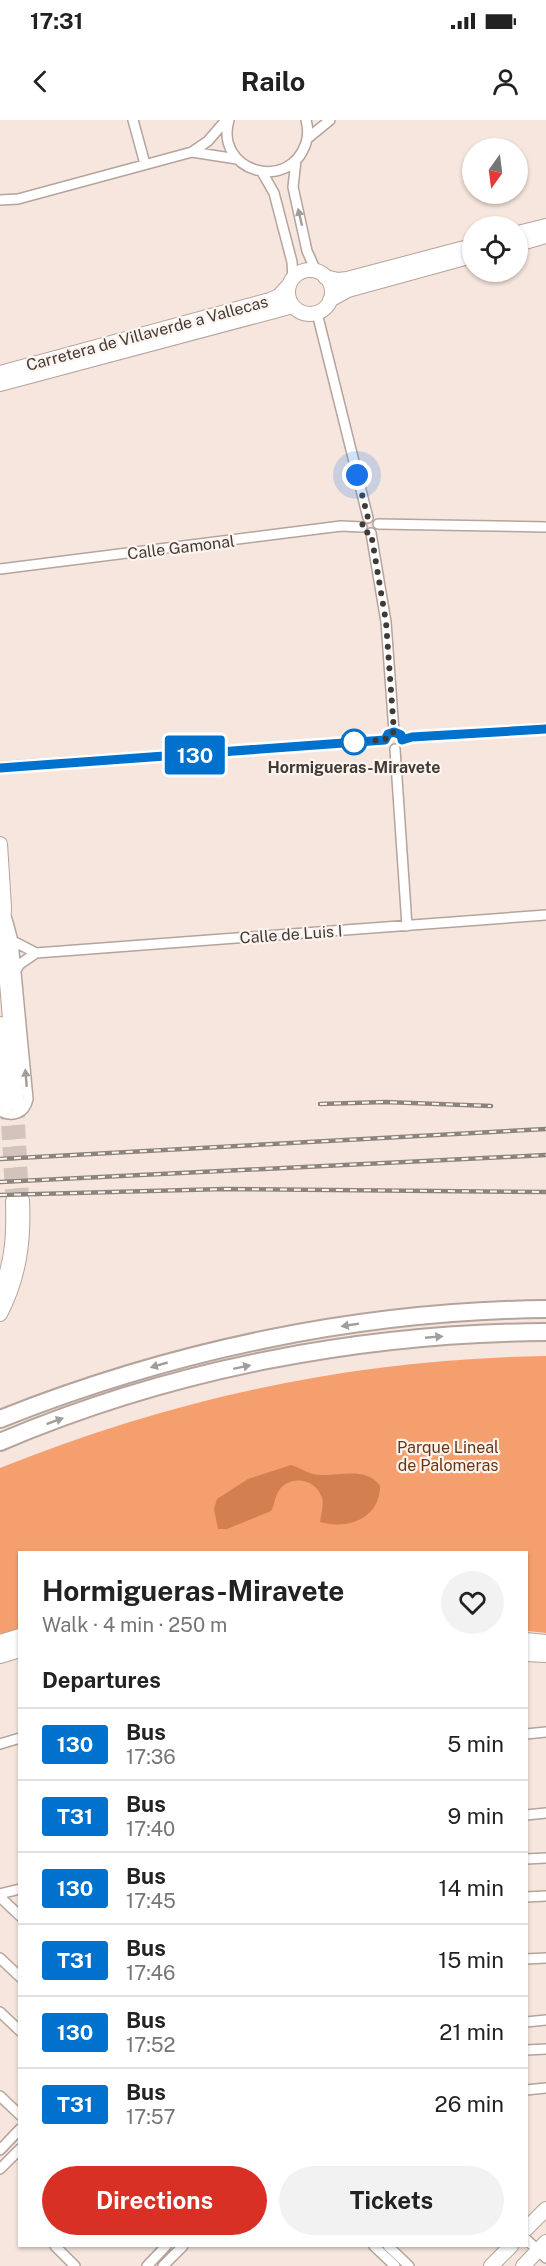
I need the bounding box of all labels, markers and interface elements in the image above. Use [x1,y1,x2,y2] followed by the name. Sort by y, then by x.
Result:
[30,8,83,34] text: 17:31
[24,65,57,98] icon: back
[241,65,305,97] text: Railo
[489,65,522,98] icon: person
[462,138,528,204] north arrow
[462,138,528,282] map controls
[294,208,304,226] one-way arrow
[462,216,528,282] button: locate
[24,292,270,375] street label: Carretera de Villaverde a Vallecas
[342,460,372,490] your location
[126,531,236,564] street label: Calle Gamonal
[341,729,367,755] marker: Hormigueras-Miravete
[160,736,230,774] line badge: 130
[177,743,213,768] text: 130
[268,758,440,777] place label: Hormigueras-Miravete
[239,921,343,948] street label: Calle de Luis I
[21,1068,31,1087] one-way arrow
[340,1321,359,1330] one-way arrow
[425,1332,444,1342] one-way arrow
[150,1361,168,1370] one-way arrow
[232,1361,251,1371] one-way arrow
[46,1416,64,1426] one-way arrow
[397,1438,499,1475] park label: Parque Lineal de Palomeras
[441,1571,504,1634] button: heart
[42,1574,344,1607] text: Hormigueras-Miravete
[42,1613,227,1637] text: Walk · 4 min · 250 m
[42,1667,161,1693] text: Departures
[126,1719,166,1745] text: Bus
[447,1731,504,1757] text: 5 min
[57,1732,93,1757] text: 130
[126,1745,176,1769] text: 17:36
[126,1791,166,1817] text: Bus
[448,1803,504,1829] text: 9 min
[57,1804,93,1829] text: T31
[126,1817,175,1841] text: 17:40
[126,1863,166,1889] text: Bus
[439,1875,504,1901] text: 14 min
[57,1876,93,1901] text: 130
[126,1889,176,1913] text: 17:45
[126,1935,166,1961] text: Bus
[438,1947,504,1973] text: 15 min
[57,1948,93,1973] text: T31
[126,1961,176,1985] text: 17:46
[126,2007,166,2033] text: Bus
[439,2019,504,2045] text: 21 min
[57,2020,93,2045] text: 130
[126,2033,175,2057] text: 17:52
[126,2079,166,2105] text: Bus
[435,2091,504,2117] text: 26 min
[57,2092,93,2117] text: T31
[126,2105,175,2129] text: 17:57
[42,2166,267,2235] button: Directions
[279,2166,504,2235] button: Tickets

